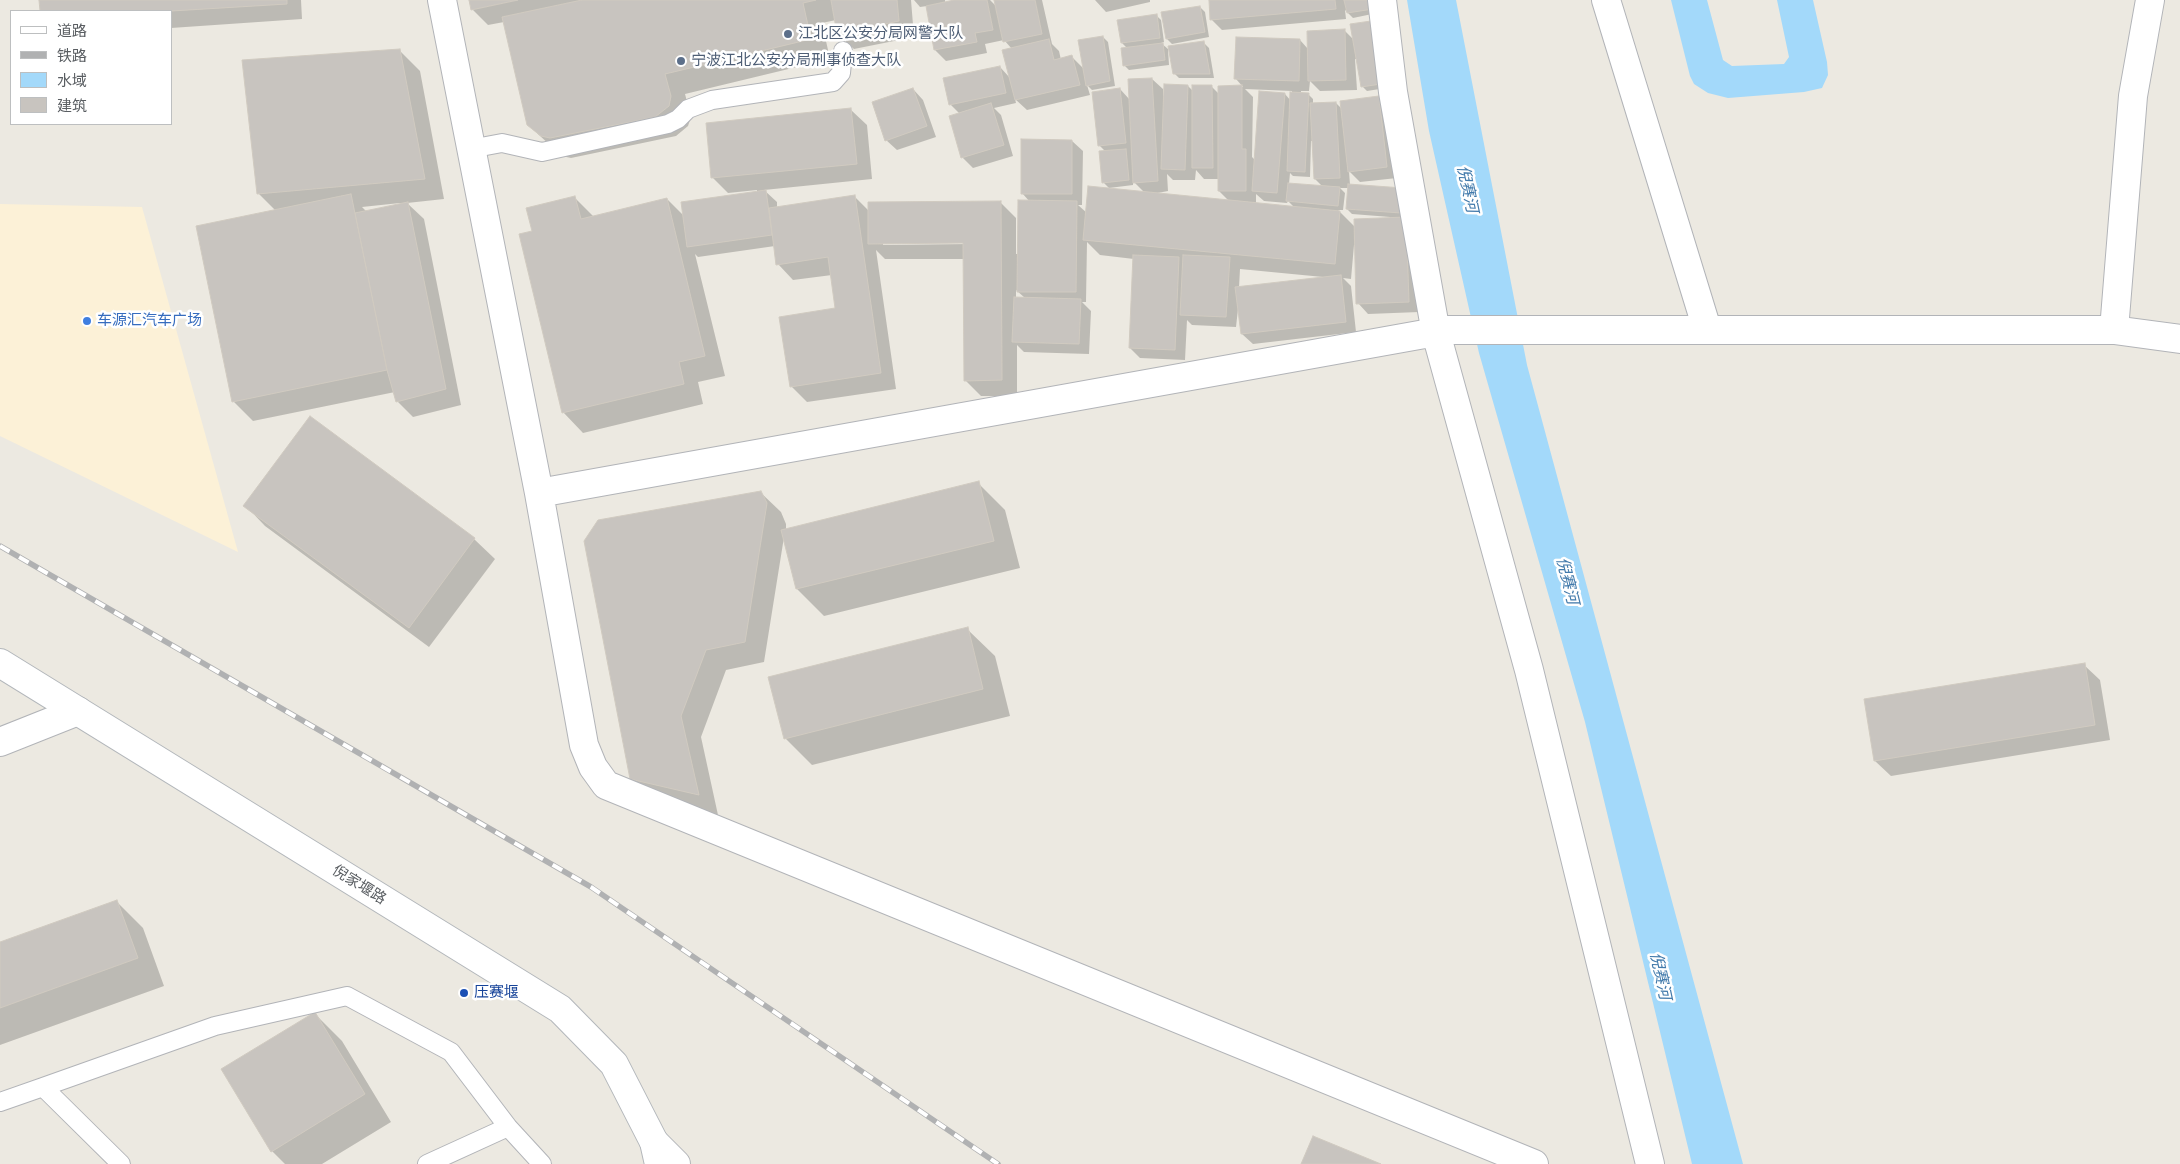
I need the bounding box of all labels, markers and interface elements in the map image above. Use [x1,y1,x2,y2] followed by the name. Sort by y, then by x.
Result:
[10,10,172,125] legend
[57,22,87,40] text: 道路
[798,25,963,43] place label: 江北区公安分局网警大队
[782,28,794,40] marker: 江北区公安分局网警大队
[57,47,87,65] text: 铁路
[691,52,901,70] place label: 宁波江北公安分局刑事侦查大队
[675,55,687,67] marker: 宁波江北公安分局刑事侦查大队
[57,72,87,90] text: 水域
[57,97,87,115] text: 建筑
[1453,164,1481,214] water label: 倪赛河
[97,312,202,330] place label: 车源汇汽车广场
[81,315,93,327] marker: 车源汇汽车广场
[1552,555,1582,607] water label: 倪赛河
[329,861,389,909] street label: 倪家堰路
[1646,951,1674,1001] water label: 倪赛河
[474,984,519,1002] place label: 压赛堰
[458,987,470,999] marker: 压赛堰

